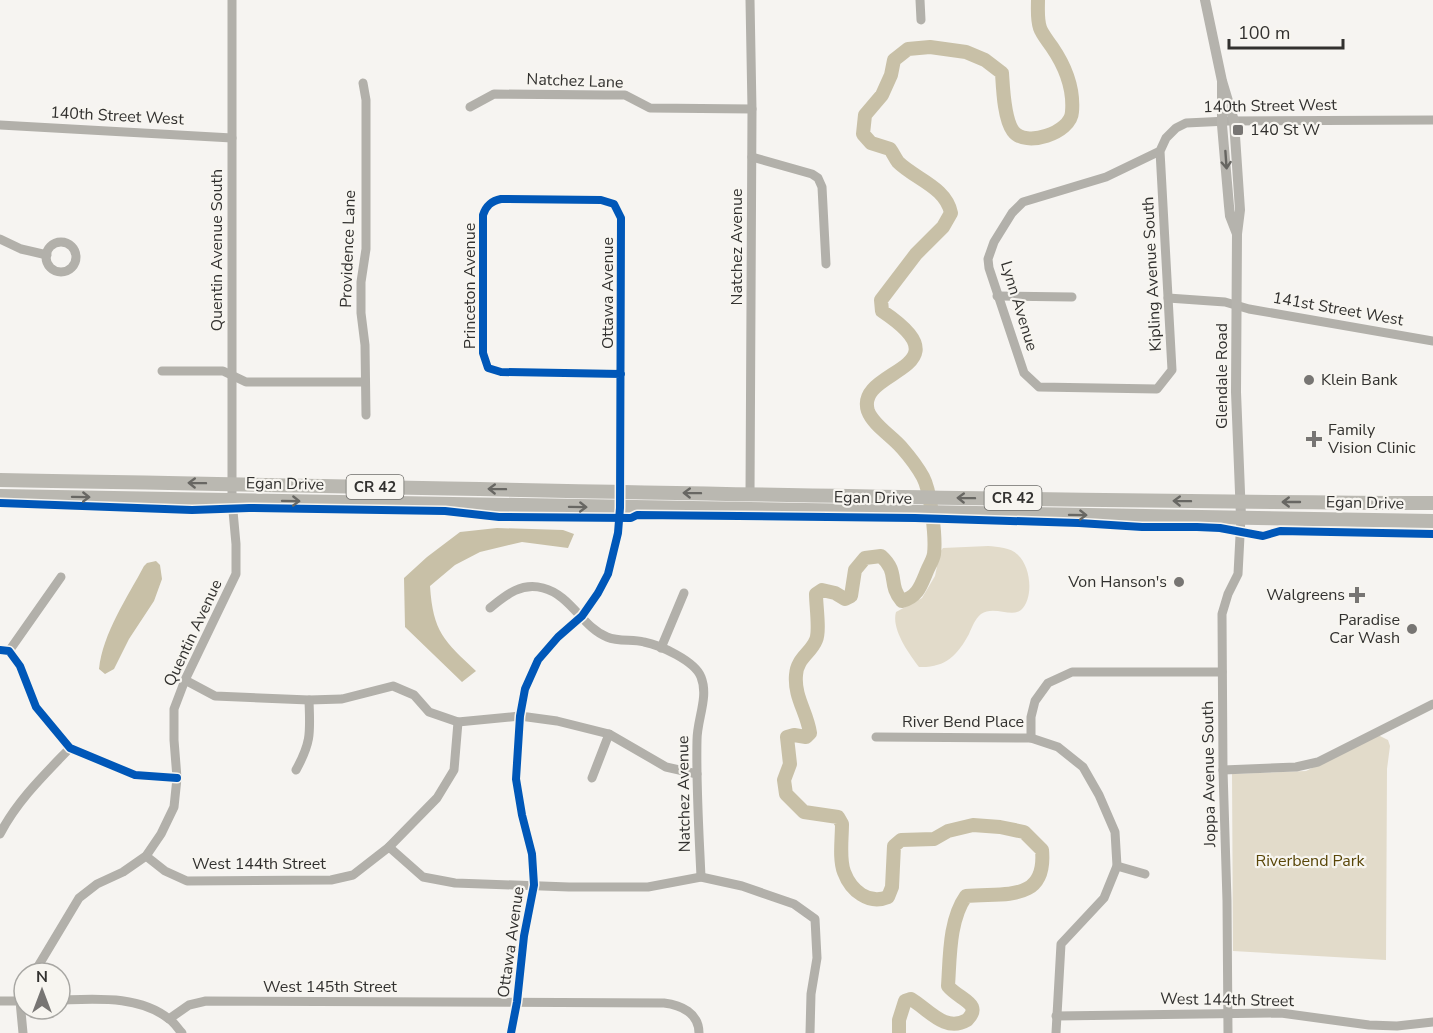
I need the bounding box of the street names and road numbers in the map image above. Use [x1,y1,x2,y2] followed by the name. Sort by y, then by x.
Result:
[526,68,624,94] street label: Natchez Lane
[1203,94,1337,118] street label: 140th Street West
[50,102,185,131] street label: 140th Street West
[206,169,228,331] street label: Quentin Avenue South
[726,189,748,305] street label: Natchez Avenue
[335,190,361,308] street label: Providence Lane
[1137,196,1167,352] street label: Kipling Avenue South
[459,223,481,349] street label: Princeton Avenue
[597,237,619,349] street label: Ottawa Avenue
[995,258,1043,354] street label: Lynn Avenue
[1271,287,1405,331] street label: 141st Street West
[1211,323,1233,429] street label: Glendale Road
[246,472,324,496] street label: Egan Drive
[346,475,404,499] road number: CR 42
[834,486,912,510] street label: Egan Drive
[984,486,1042,510] road number: CR 42
[1326,491,1404,515] street label: Egan Drive
[159,576,227,690] street label: Quentin Avenue
[1197,701,1221,848] street label: Joppa Avenue South
[902,711,1024,733] street label: River Bend Place
[672,735,696,853] street label: Natchez Avenue
[192,853,326,875] street label: West 144th Street
[492,885,530,999] street label: Ottawa Avenue
[263,976,397,998] street label: West 145th Street
[1160,988,1294,1012] street label: West 144th Street

